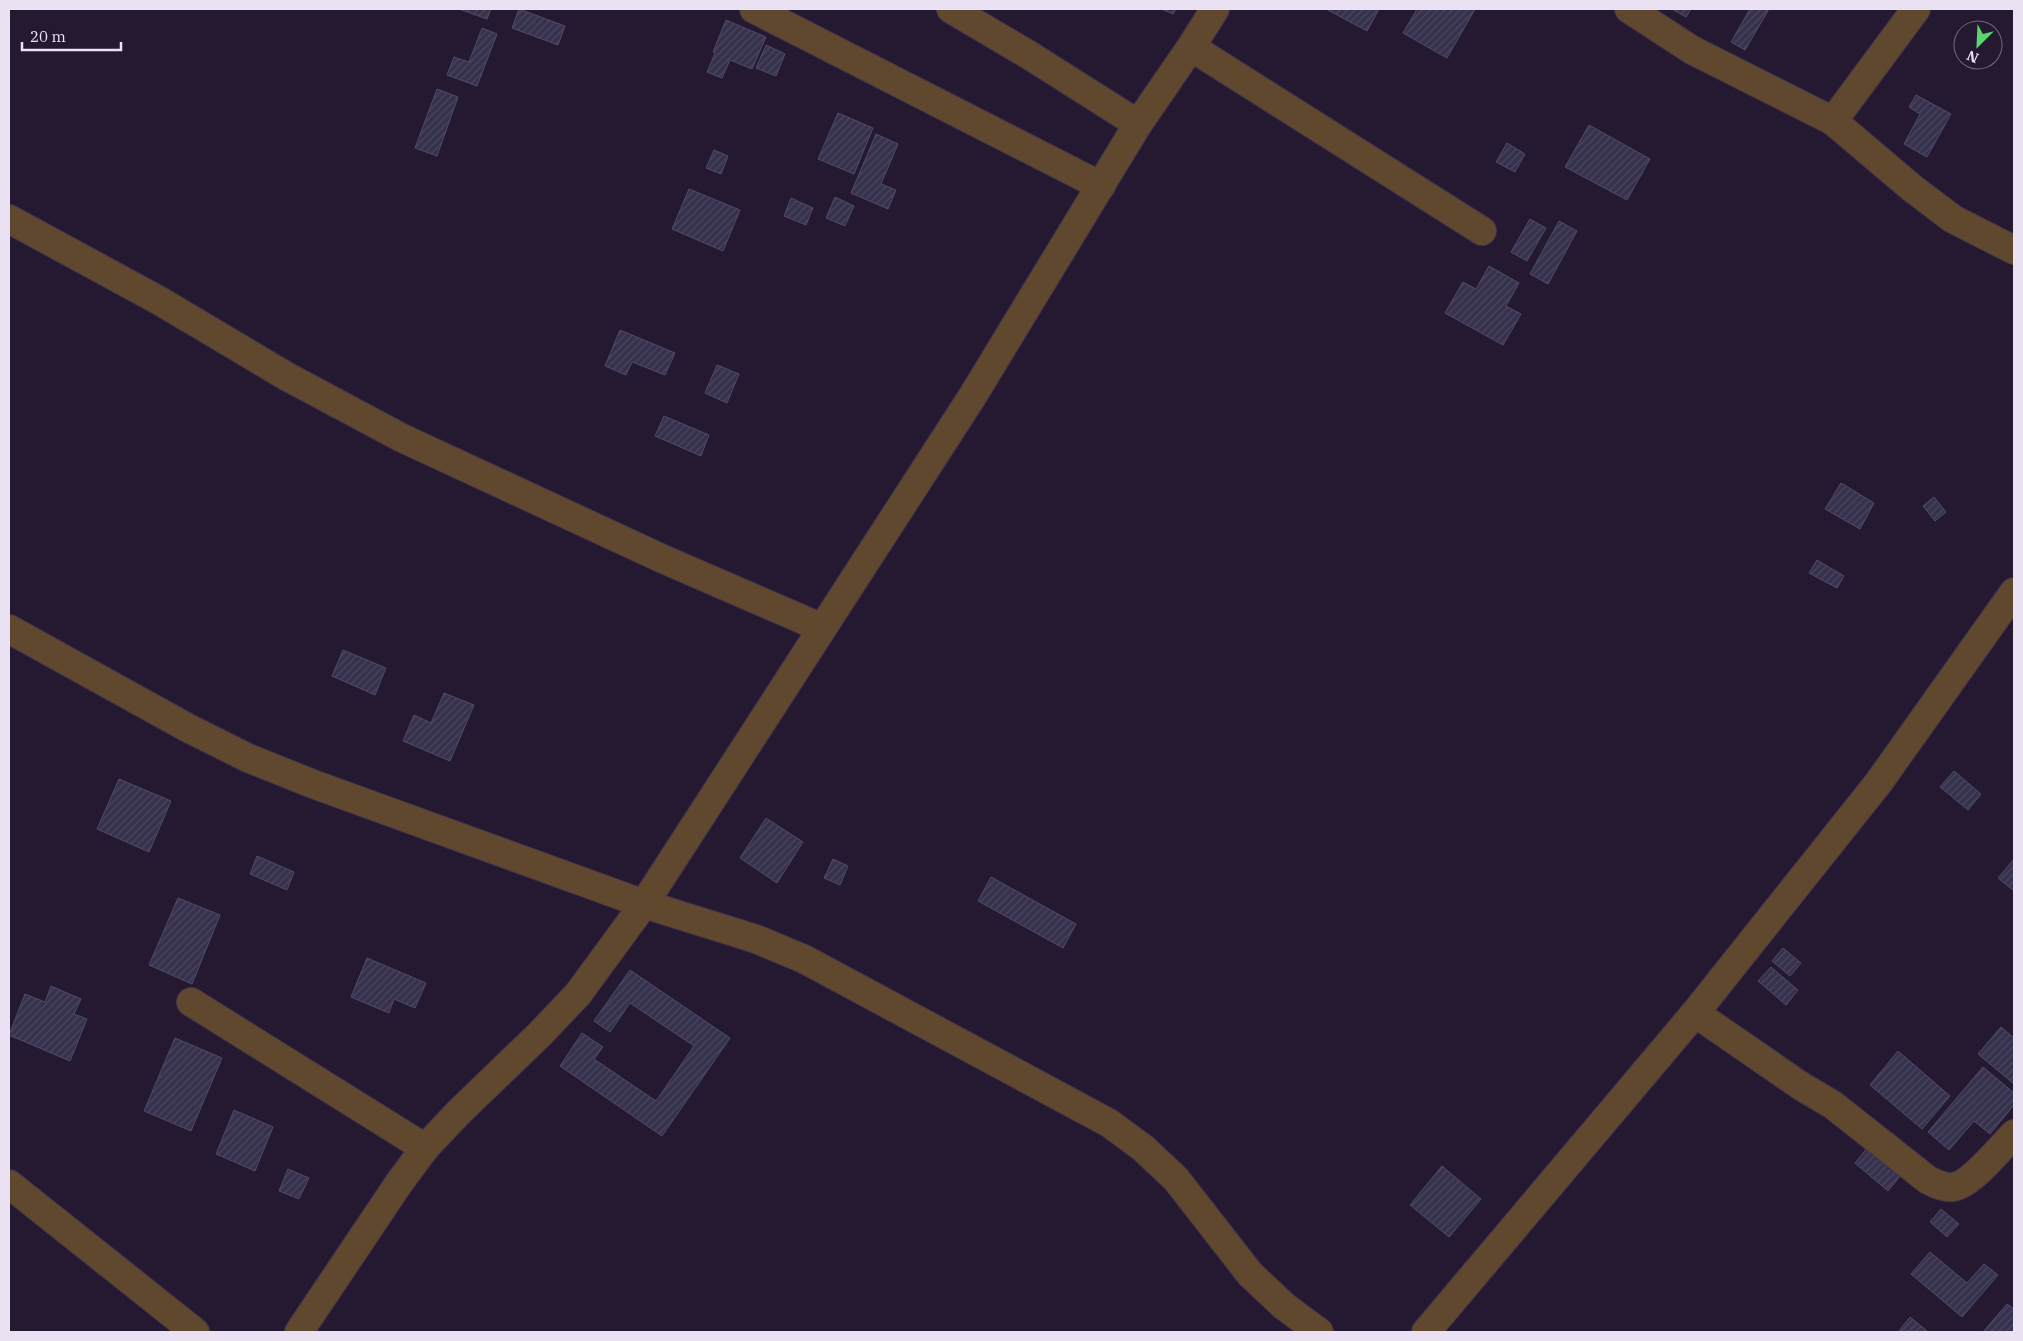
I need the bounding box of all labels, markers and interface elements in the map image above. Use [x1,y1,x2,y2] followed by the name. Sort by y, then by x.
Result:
[22,20,121,52] scale bar
[1953,20,2003,70] north arrow
[30,27,66,46] text: 20 m
[1964,46,1981,67] text: N

